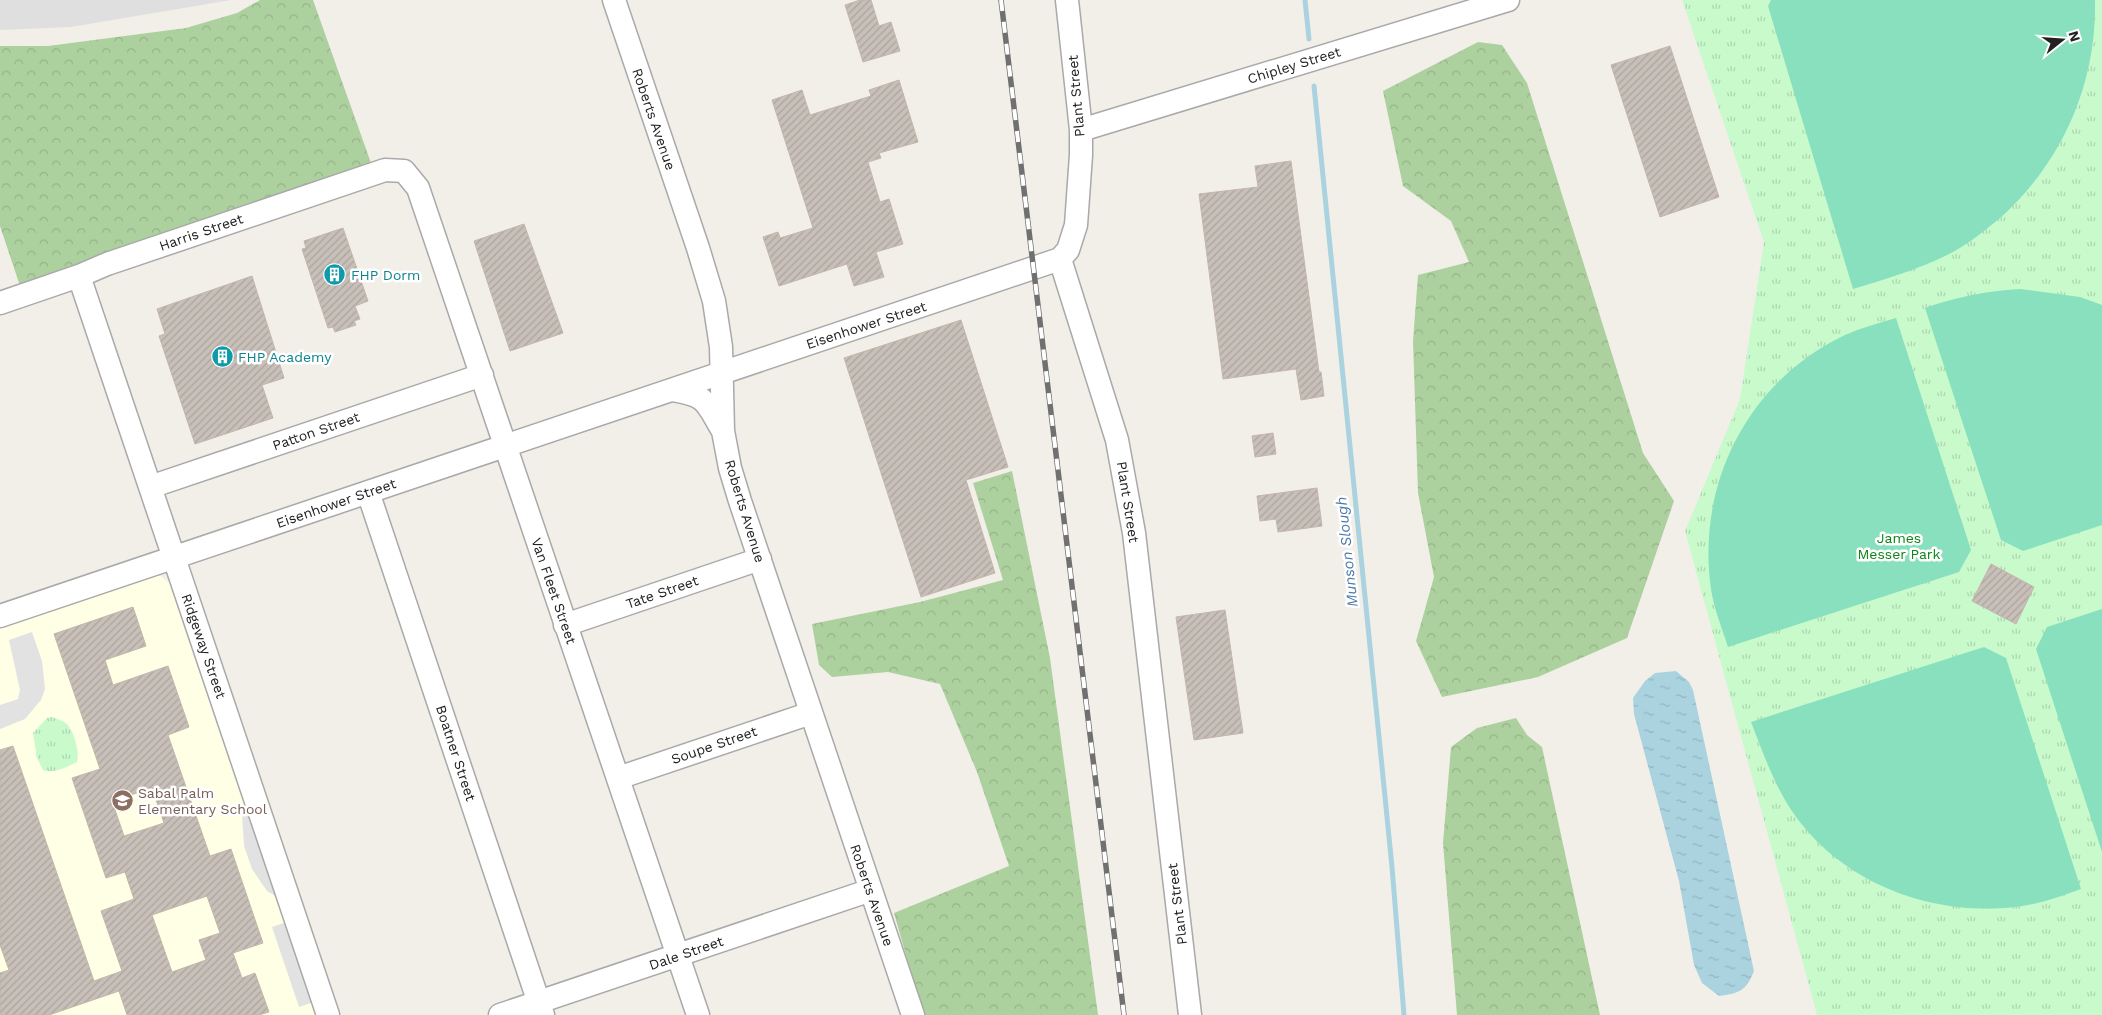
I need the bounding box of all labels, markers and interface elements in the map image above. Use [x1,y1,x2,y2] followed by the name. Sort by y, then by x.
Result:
[2037,15,2087,65] north arrow
[2065,29,2084,43] text: N
[1245,43,1343,87] street label: Chipley Street
[1064,54,1088,138] street label: Plant Street
[629,66,679,172] street label: Roberts Avenue
[157,210,245,254] street label: Harris Street
[323,263,347,287] building icon: FHP Dorm
[351,267,420,283] place label: FHP Dorm
[804,298,928,352] street label: Eisenhower Street
[210,345,234,369] building icon: FHP Academy
[238,349,332,365] place label: FHP Academy
[270,409,362,453] street label: Patton Street
[722,458,768,564] street label: Roberts Avenue
[1114,460,1142,544] street label: Plant Street
[274,475,398,531] street label: Eisenhower Street
[1332,496,1362,608] water label: Munson Slough
[1857,530,1941,562] park label: James Messer Park
[528,536,580,646] street label: Van Fleet Street
[624,572,700,612] street label: Tate Street
[179,591,230,701] street label: Ridgeway Street
[433,703,479,803] street label: Boatner Street
[669,723,759,767] street label: Soupe Street
[138,785,268,817] place label: Sabal Palm Elementary School
[110,789,134,813] school or university icon: Sabal Palm Elementary School
[847,842,897,948] street label: Roberts Avenue
[1164,862,1190,946] street label: Plant Street
[647,933,725,973] street label: Dale Street

